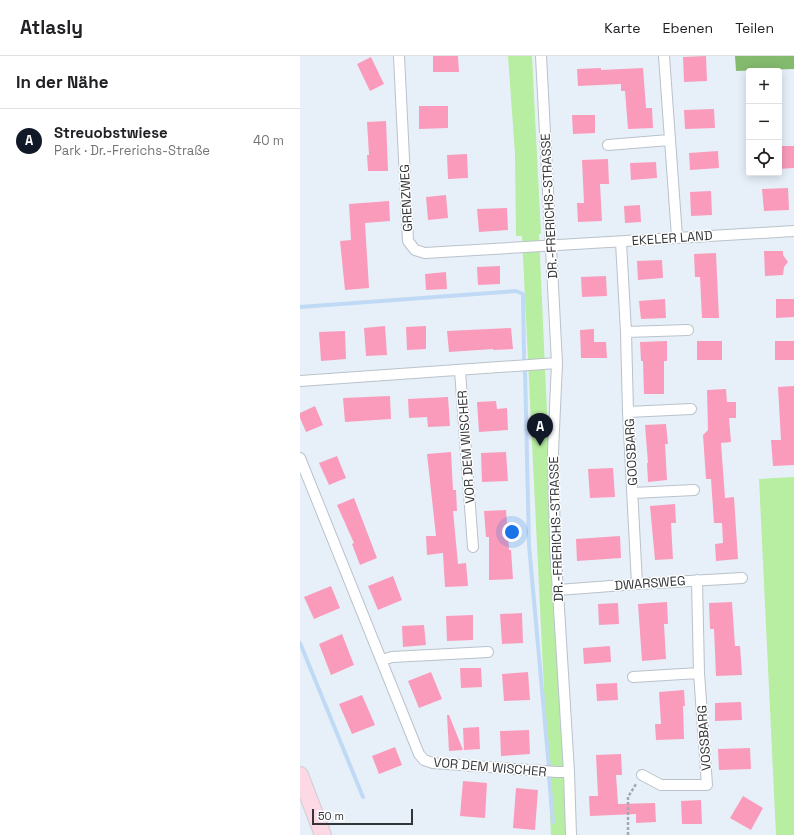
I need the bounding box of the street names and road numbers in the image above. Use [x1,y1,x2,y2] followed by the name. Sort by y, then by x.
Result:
[537,133,561,279] street label: DR.-FRERICHS-STRASSE
[396,164,416,232] street label: GRENZWEG
[631,227,713,249] street label: EKELER LAND
[454,390,478,504] street label: VOR DEM WISCHER
[621,418,641,486] street label: GOOSBARG
[545,456,567,602] street label: DR.-FRERICHS-STRASSE
[614,572,686,594] street label: DWARSWEG
[693,705,715,771] street label: VOSSBARG
[433,754,547,780] street label: VOR DEM WISCHER

